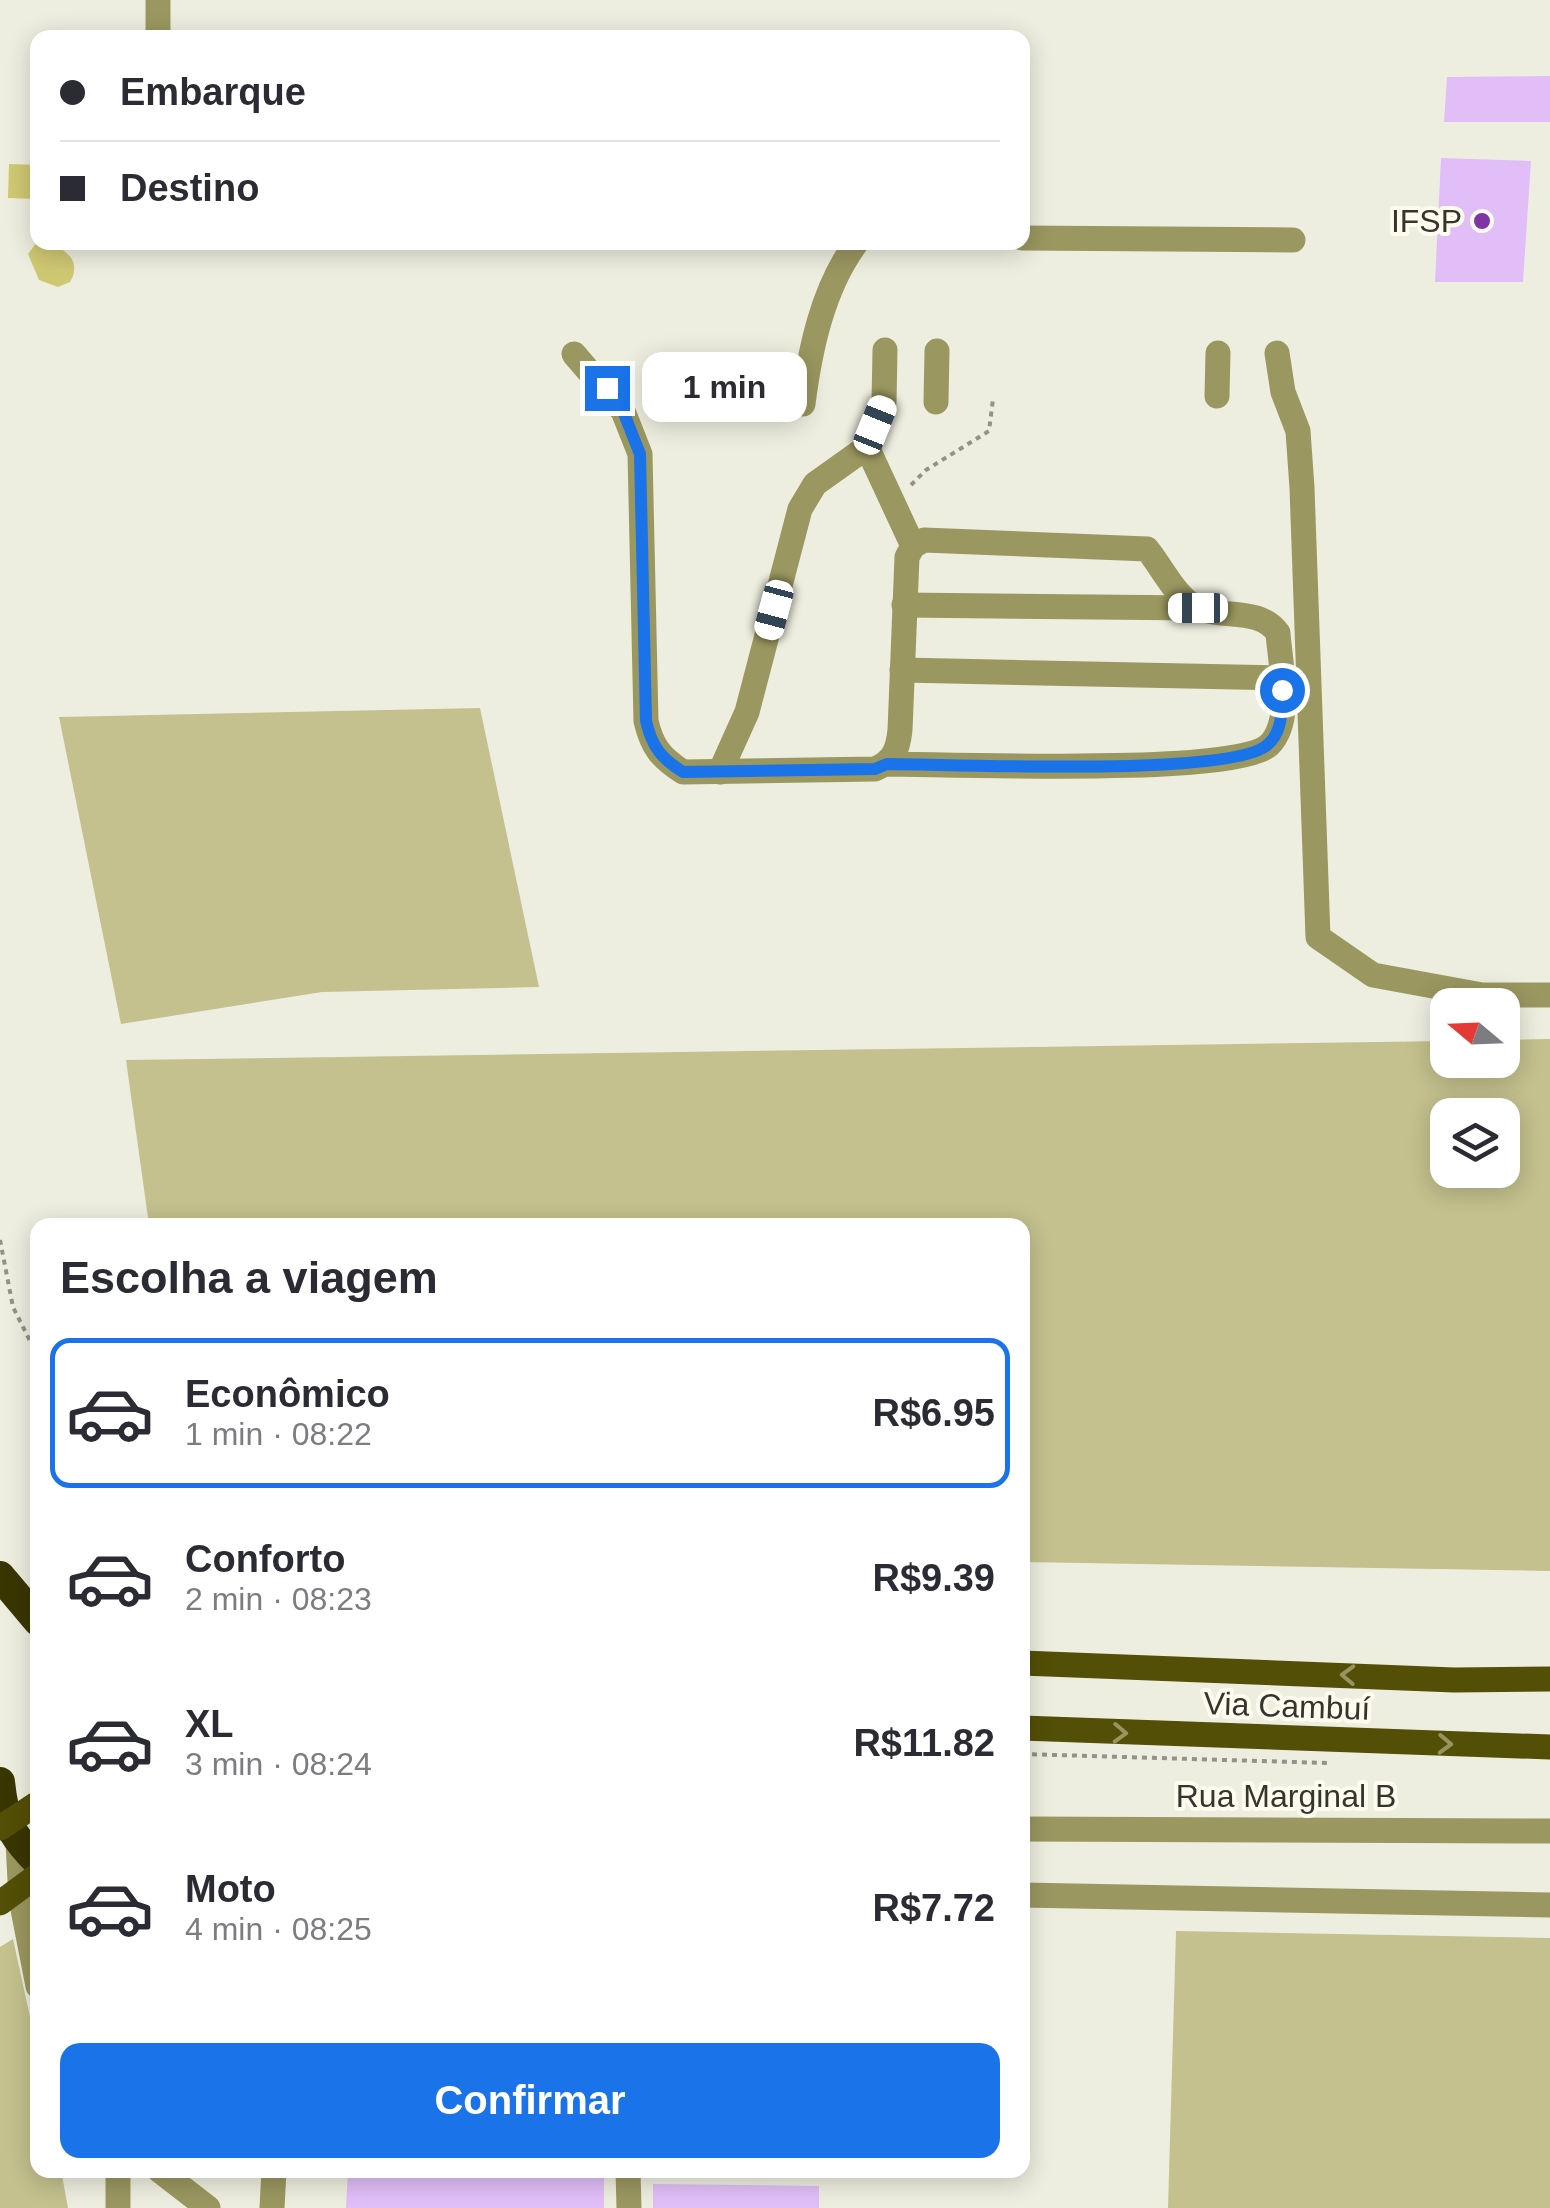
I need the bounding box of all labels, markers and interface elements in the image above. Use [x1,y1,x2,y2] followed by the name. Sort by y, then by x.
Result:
[120,71,306,113] text: Embarque
[120,167,259,209] text: Destino
[1391,203,1462,239] place label: IFSP
[1471,210,1493,232] marker: IFSP
[642,353,807,423] callout: 1 min
[585,366,630,411] route end
[683,369,766,405] text: 1 min
[850,392,900,458] car
[752,577,796,643] car
[1168,593,1228,623] car
[1260,668,1305,713] route start
[1430,988,1520,1078] north arrow
[1430,988,1520,1188] map controls
[1430,1098,1520,1188] button: layers
[60,1252,438,1303] text: Escolha a viagem
[65,1368,155,1458] icon: car
[185,1373,390,1415] text: Econômico
[872,1392,995,1434] text: R$6.95
[185,1416,372,1452] text: 1 min · 08:22
[65,1533,155,1623] icon: car
[185,1538,345,1580] text: Conforto
[872,1557,995,1599] text: R$9.39
[185,1581,372,1617] text: 2 min · 08:23
[1339,1665,1355,1686] one-way arrow
[1203,1685,1371,1727] street label: Via Cambuí
[65,1698,155,1788] icon: car
[185,1703,234,1745] text: XL
[853,1722,995,1764] text: R$11.82
[1112,1722,1128,1743] one-way arrow
[1437,1733,1453,1754] one-way arrow
[185,1746,372,1782] text: 3 min · 08:24
[1176,1778,1396,1814] street label: Rua Marginal B
[65,1863,155,1953] icon: car
[185,1868,276,1910] text: Moto
[872,1887,995,1929] text: R$7.72
[185,1911,372,1947] text: 4 min · 08:25
[60,2043,1000,2158] button: Confirmar

